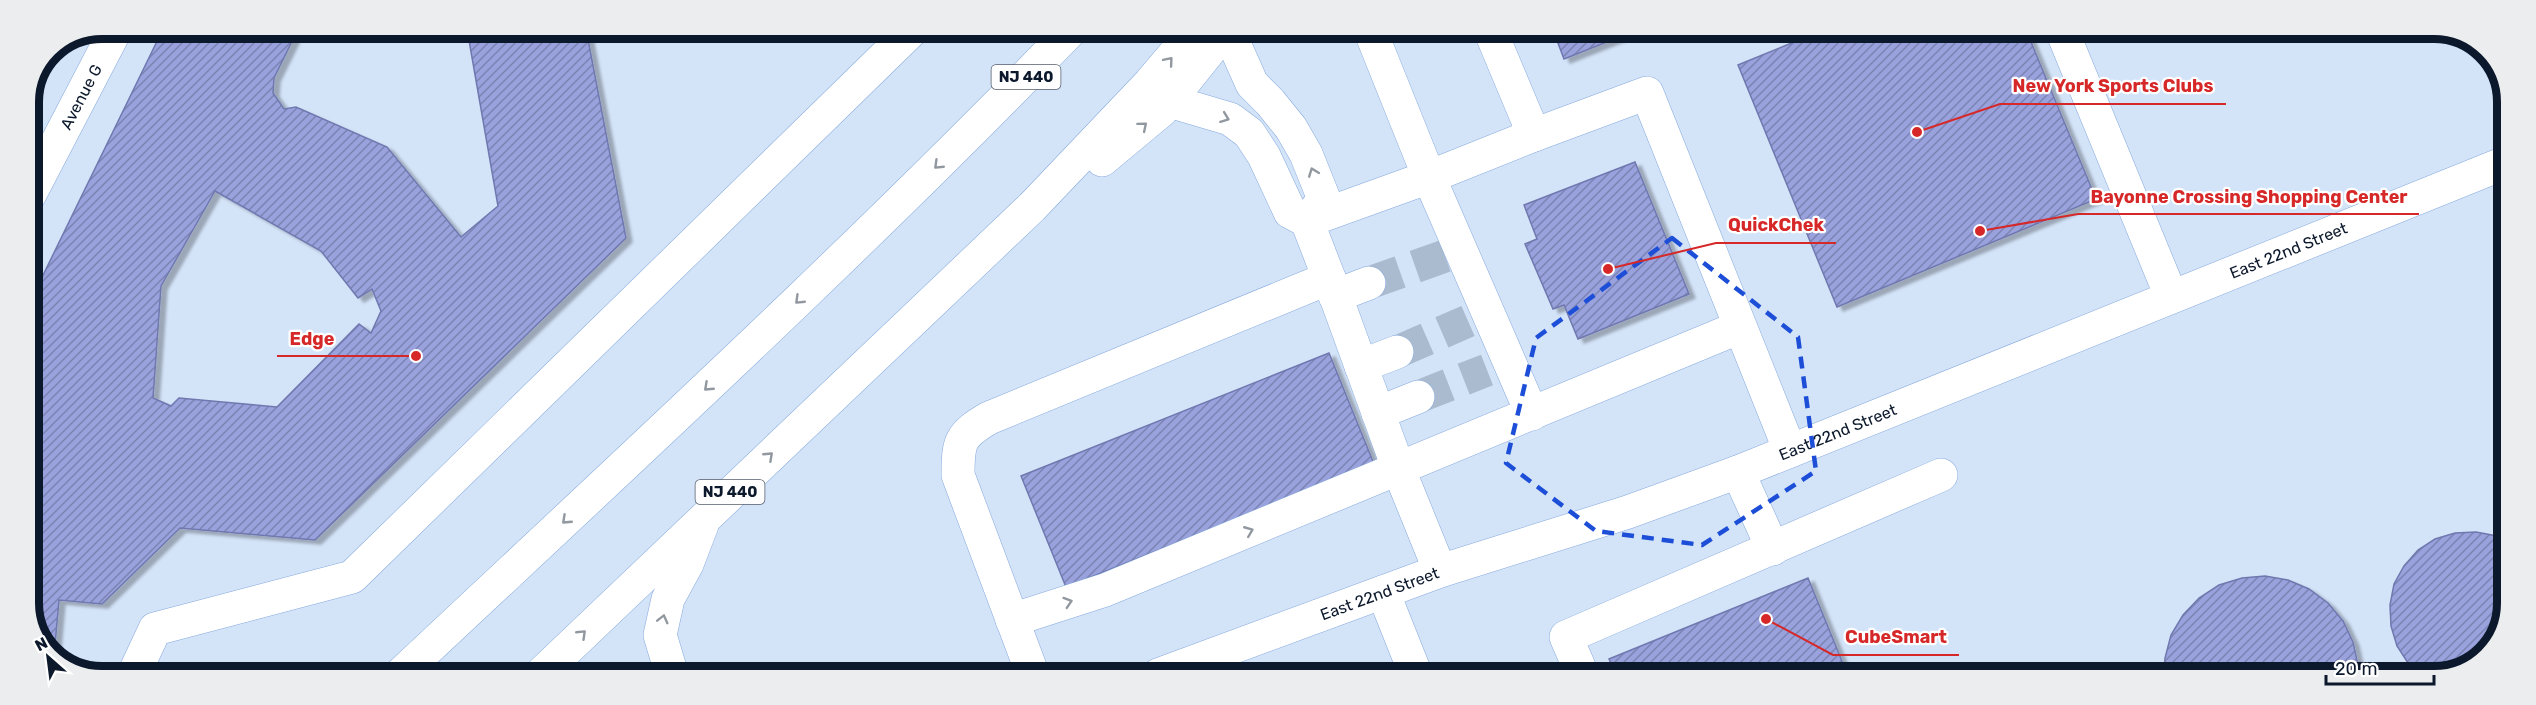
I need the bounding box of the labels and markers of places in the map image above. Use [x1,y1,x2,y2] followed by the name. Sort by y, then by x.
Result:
[2000,68,2226,104] callout: New York Sports Clubs
[2078,178,2419,214] callout: Bayonne Crossing Shopping Center
[1716,207,1836,243] callout: QuickChek
[277,320,346,356] callout: Edge
[1833,619,1959,655] callout: CubeSmart

